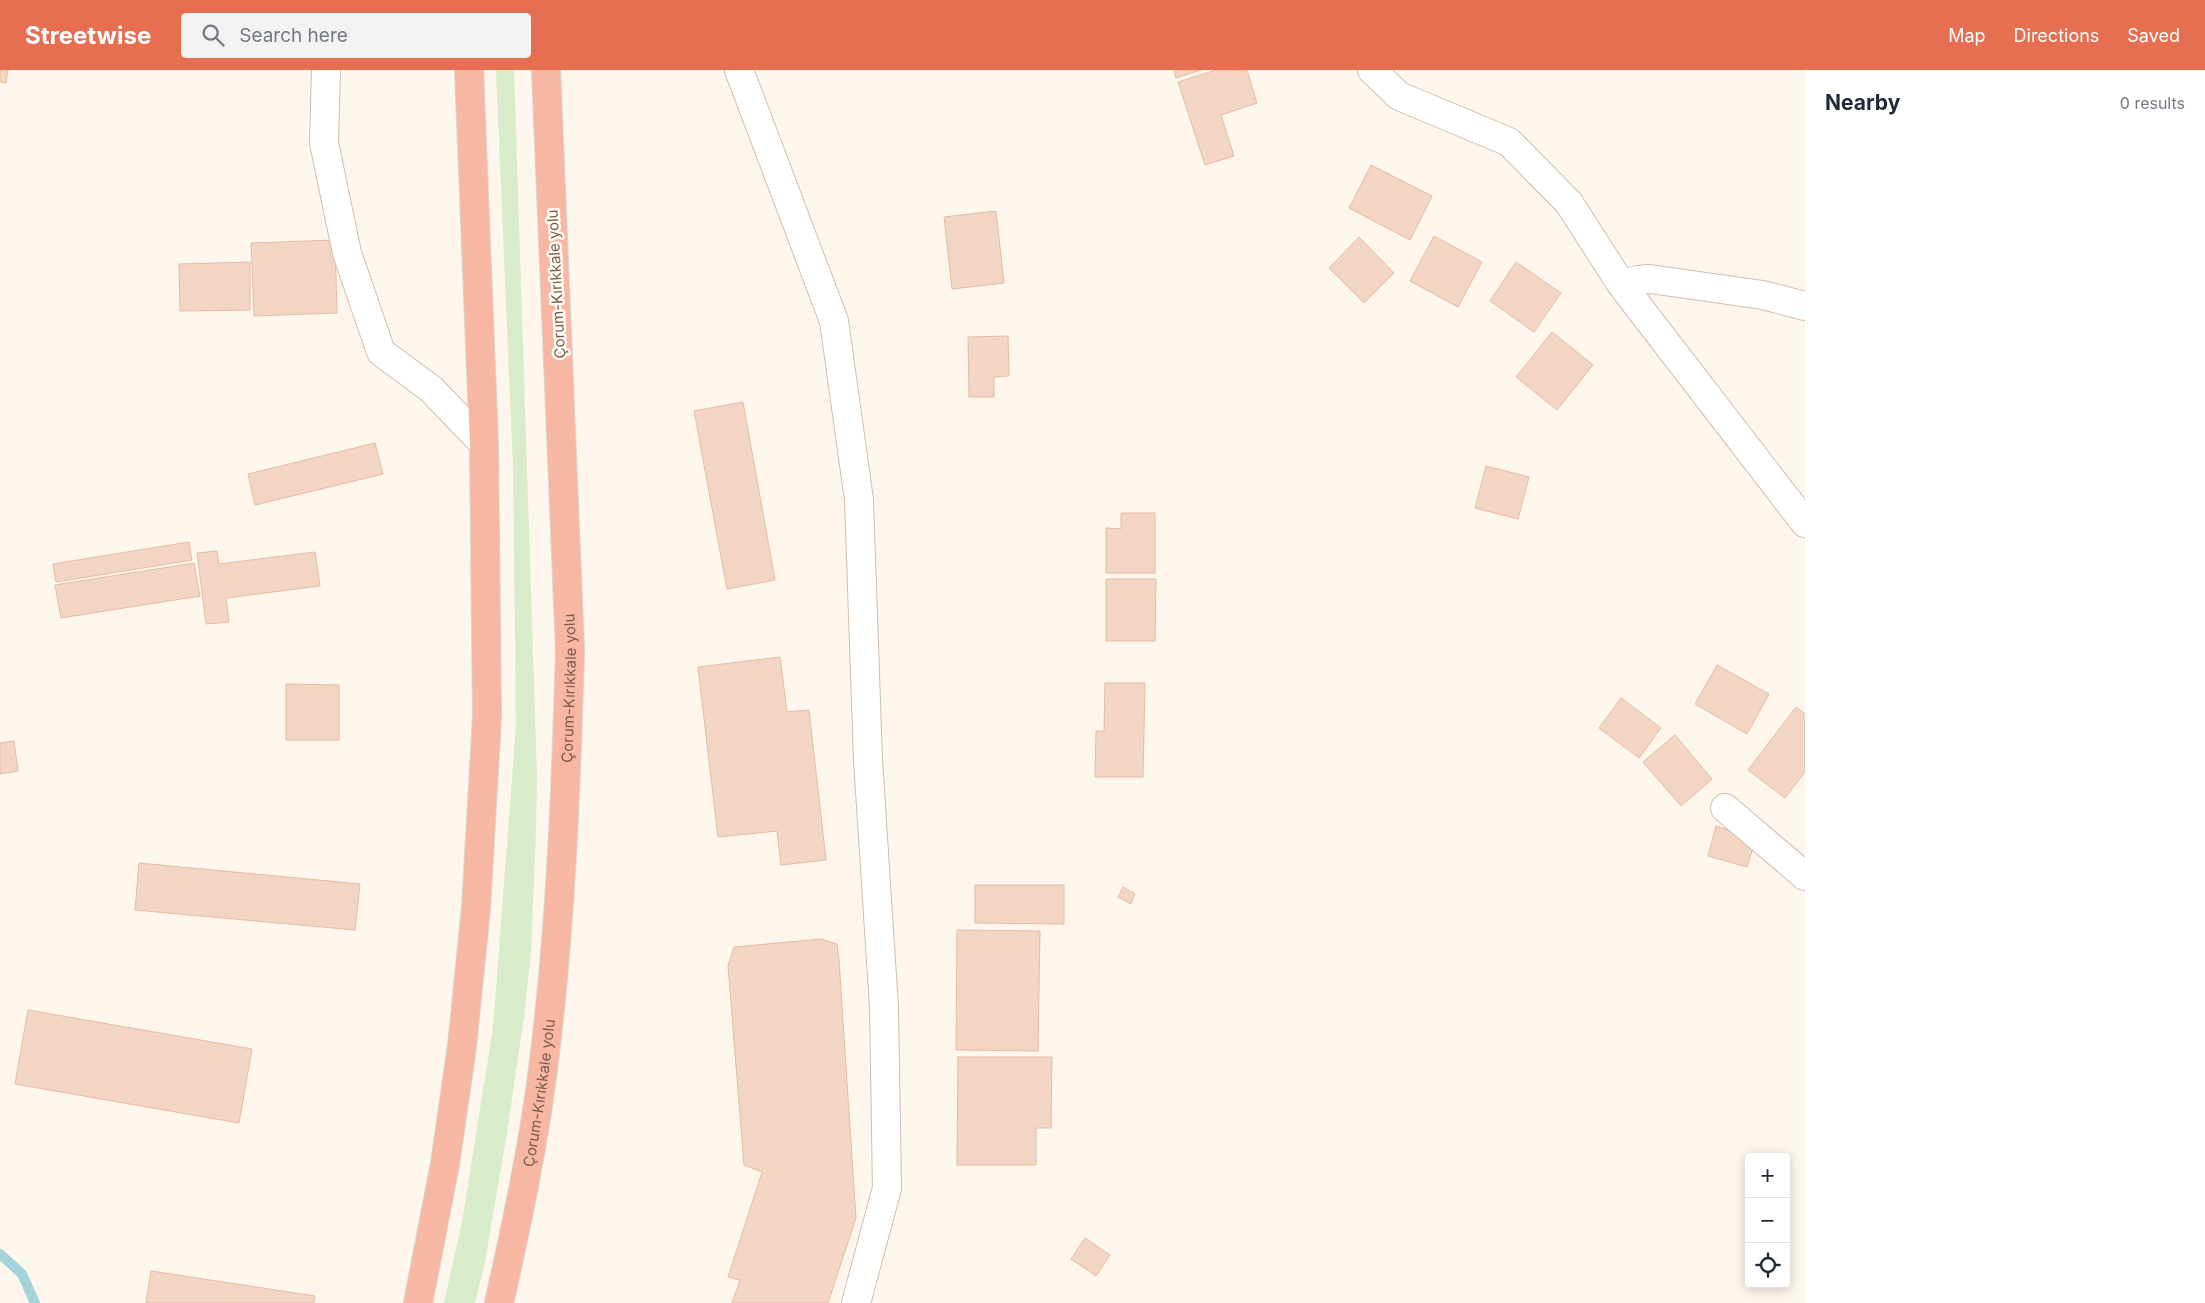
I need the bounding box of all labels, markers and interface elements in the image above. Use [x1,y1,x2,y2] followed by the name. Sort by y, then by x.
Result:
[181,13,531,58] search box
[25,21,151,50] text: Streetwise
[199,21,227,49] icon: search
[239,24,348,47] text: Search here
[1948,25,1986,46] text: Map
[2014,25,2099,46] text: Directions
[2127,25,2180,46] text: Saved
[1825,90,1900,115] text: Nearby
[2120,93,2185,113] text: 0 results
[543,209,569,359] street label: Çorum-Kırıkkale yolu
[557,613,580,763] street label: Çorum-Kırıkkale yolu
[518,1018,558,1168] street label: Çorum-Kırıkkale yolu
[1745,1153,1790,1288] map controls
[1745,1153,1790,1198] button: +
[1745,1198,1790,1243] button: −
[1745,1243,1790,1288] button: locate

